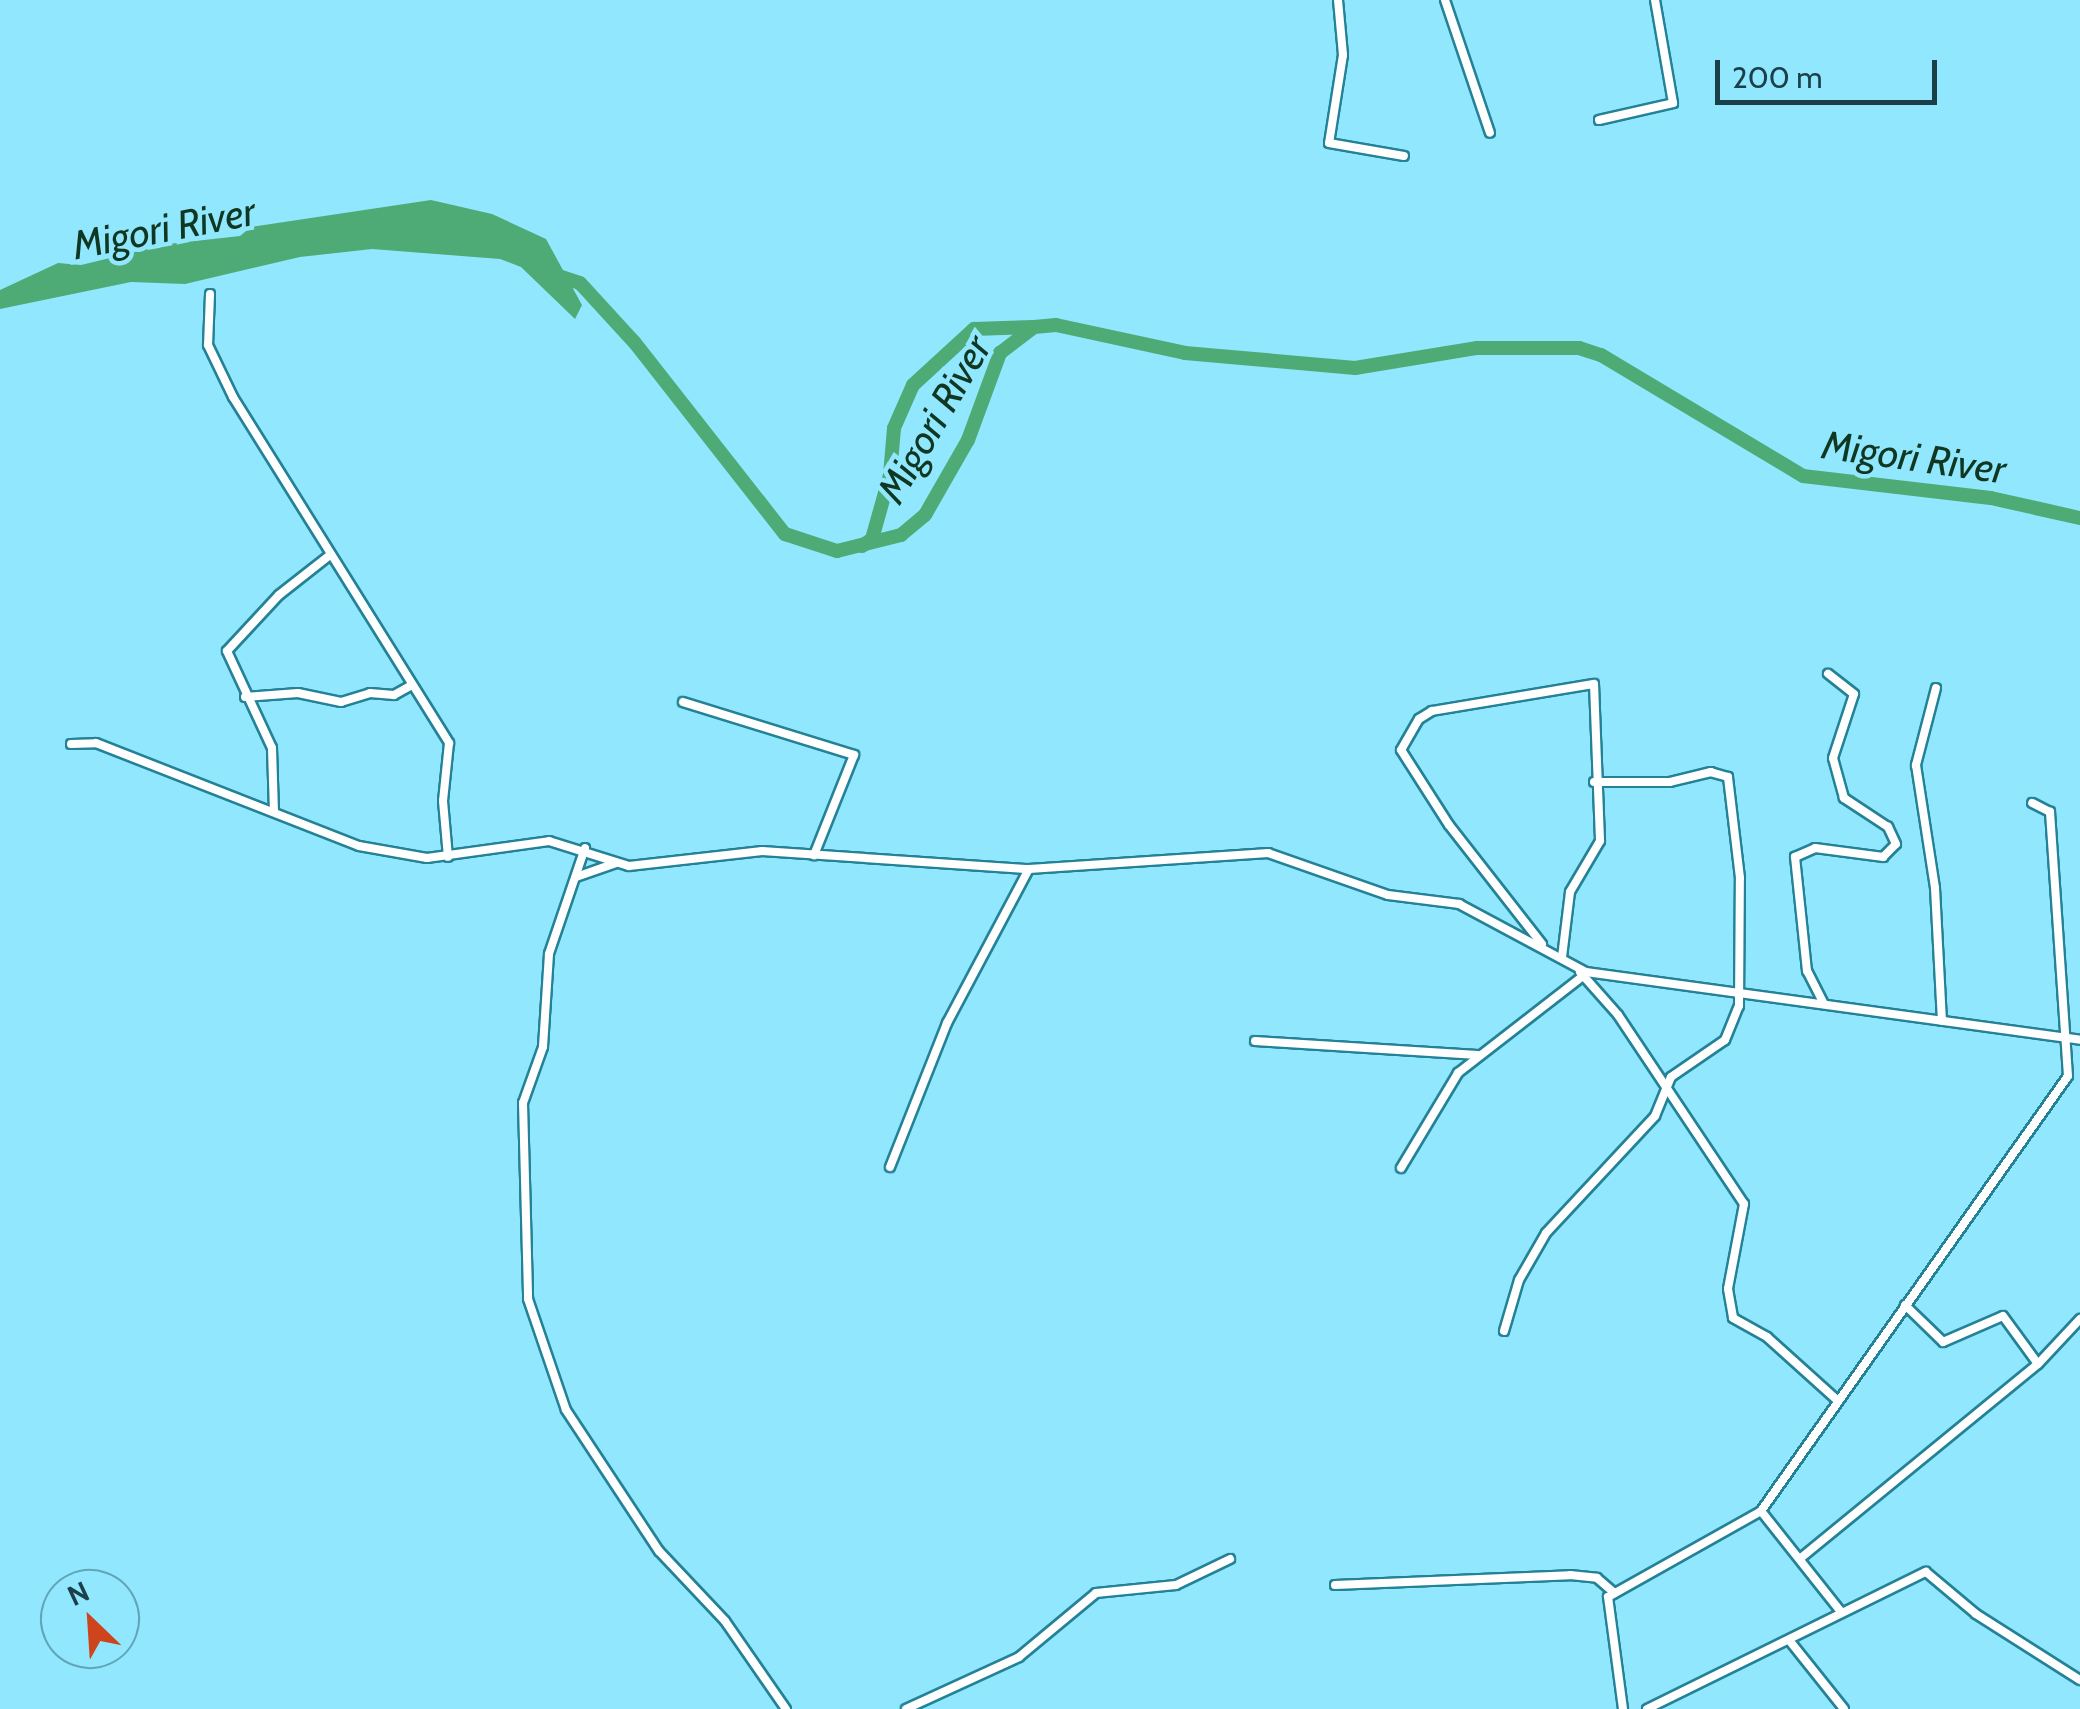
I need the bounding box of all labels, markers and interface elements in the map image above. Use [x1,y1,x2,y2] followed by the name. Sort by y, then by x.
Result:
[1720,40,1942,102] scale bar
[1732,59,1823,96] text: 200 m
[69,187,259,269] water label: Migori River
[867,327,1001,511] water label: Migori River
[1819,420,2009,494] water label: Migori River
[40,1569,140,1669] north arrow
[62,1574,94,1613] text: N

